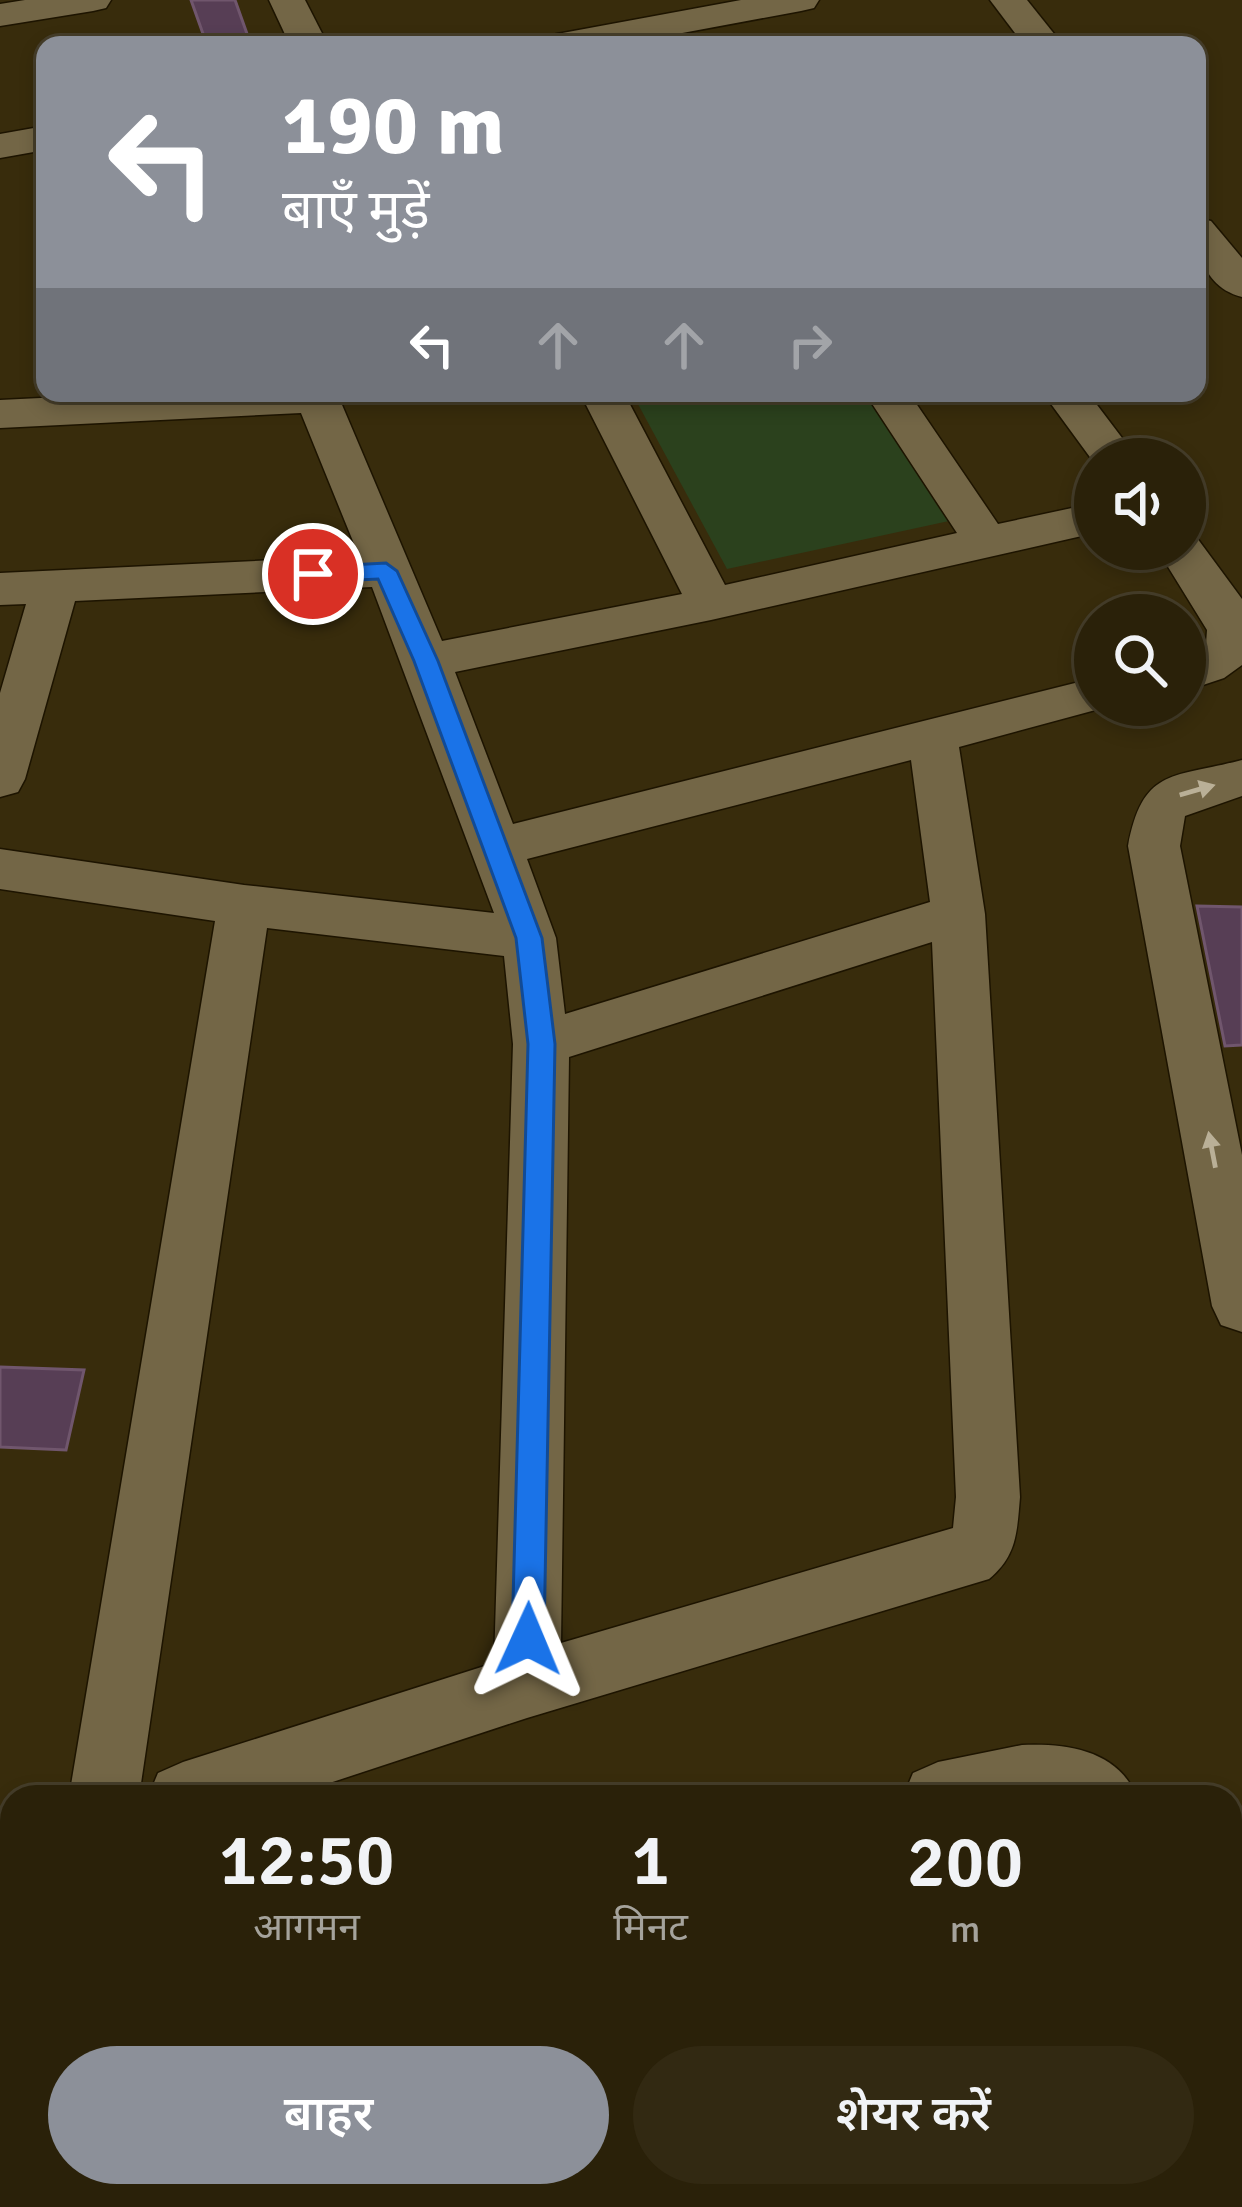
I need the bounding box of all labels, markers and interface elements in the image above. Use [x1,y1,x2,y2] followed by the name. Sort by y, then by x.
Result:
[282,74,504,178] text: 190 m
[84,84,240,240] icon: left
[282,177,430,244] text: बाएँ मुड़ें
[399,312,465,378] icon: left
[525,312,591,378] icon: ahead
[651,312,717,378] icon: ahead
[777,312,843,378] icon: right
[1074,438,1206,726] map controls
[1074,438,1206,570] button: sound
[262,523,364,625] pin
[280,541,346,607] icon: arrive
[1074,594,1206,726] button: search
[1179,780,1215,798] one-way arrow
[1202,1131,1221,1169] one-way arrow
[465,1576,591,1702] position arrow
[219,1816,395,1905] text: 12:50
[631,1816,670,1905] text: 1
[907,1818,1023,1907] text: 200
[253,1903,360,1951] text: आगमन
[613,1903,688,1951] text: मिनट
[949,1905,980,1953] text: m
[48,2046,609,2184] button: बाहर
[633,2046,1194,2184] button: शेयर करें

